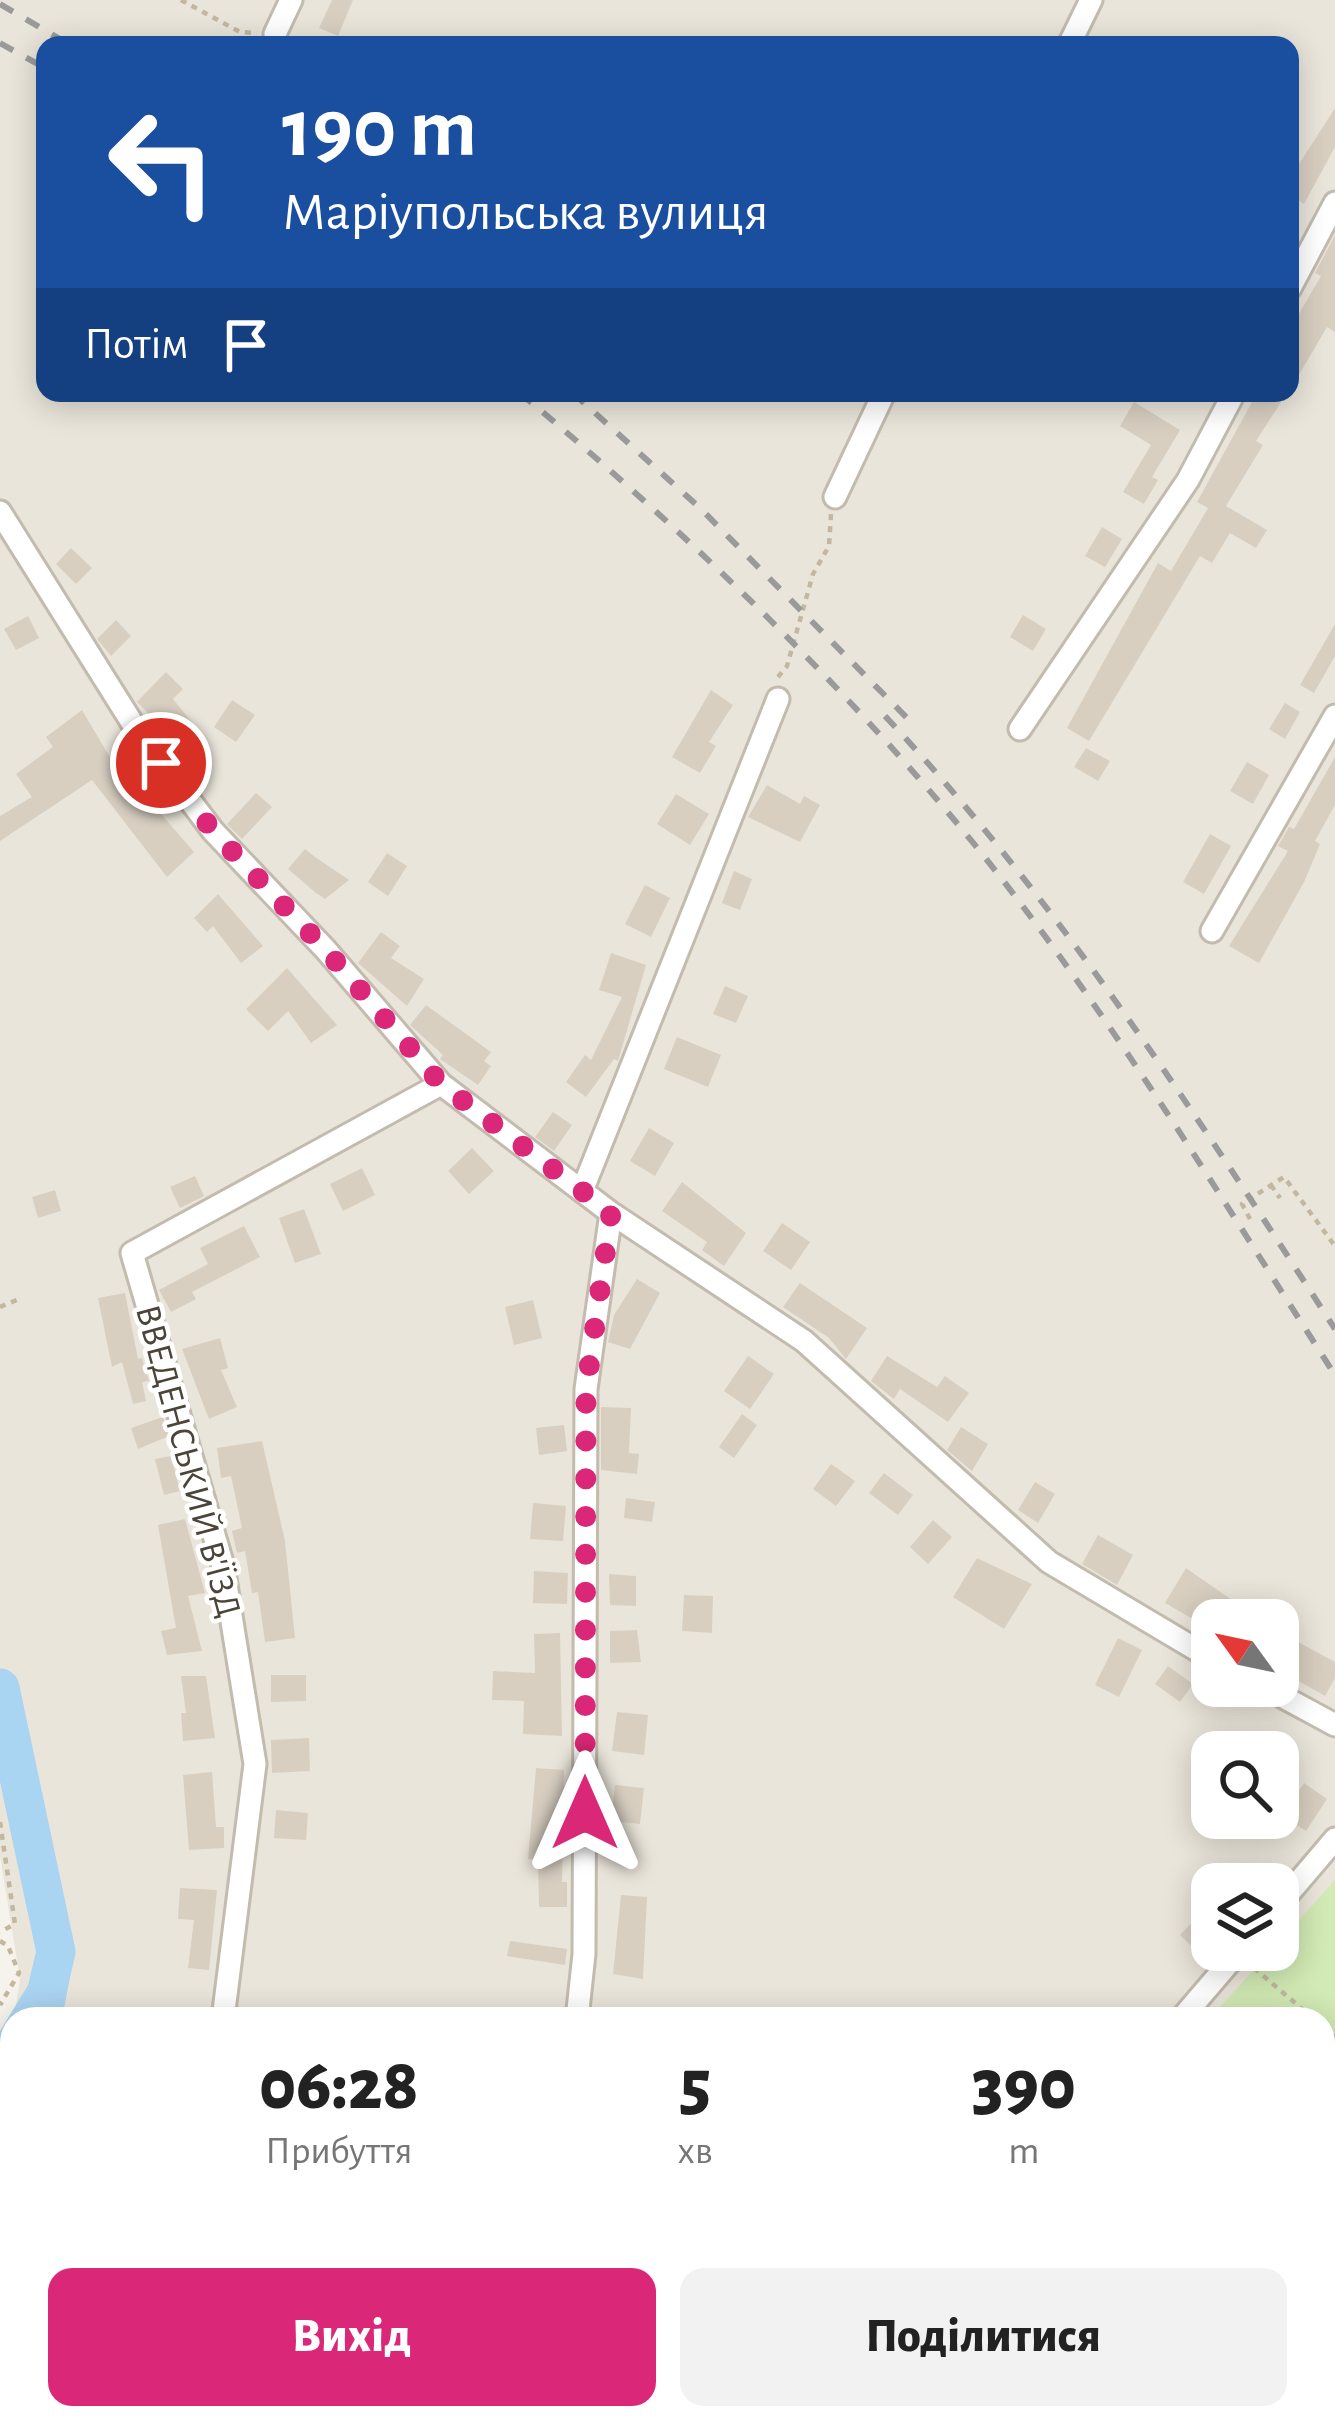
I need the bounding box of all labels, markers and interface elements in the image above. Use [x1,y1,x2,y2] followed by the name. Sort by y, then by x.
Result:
[84,84,240,240] icon: left
[282,88,477,172] text: 190 m
[282,186,769,240] text: Маріупольська вулиця
[213,312,279,378] icon: arrive
[84,322,189,367] text: Потім
[110,712,212,814] pin
[128,730,194,796] icon: arrive
[129,1300,249,1621] street label: ВВЕДЕНСЬКИЙ В'ЇЗД
[1191,1599,1299,1707] north arrow
[1191,1599,1299,1971] map controls
[1191,1731,1299,1839] button: search
[522,1750,648,1876] position arrow
[1191,1863,1299,1971] button: layers
[259,2050,419,2122] text: 06:28
[679,2050,711,2122] text: 5
[972,2050,1076,2122] text: 390
[265,2132,413,2171] text: Прибуття
[678,2132,713,2171] text: хв
[1008,2132,1040,2171] text: m
[48,2268,656,2406] button: Вихід
[680,2268,1287,2406] button: Поділитися

